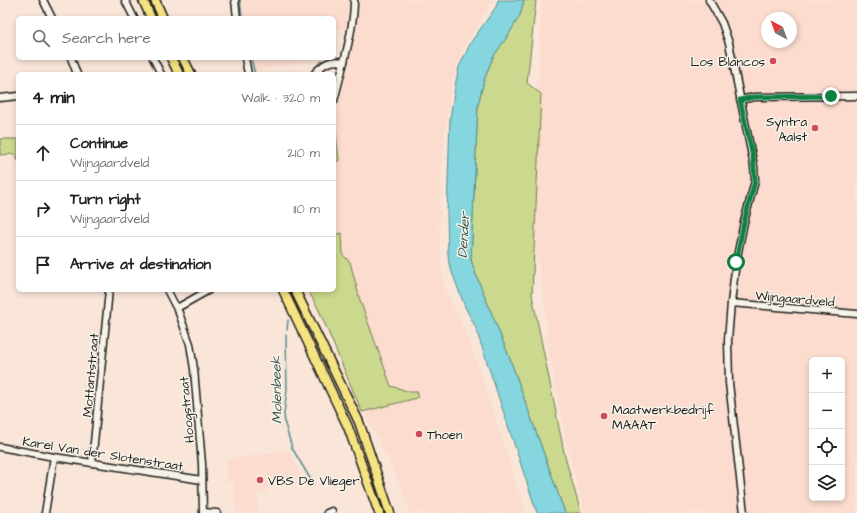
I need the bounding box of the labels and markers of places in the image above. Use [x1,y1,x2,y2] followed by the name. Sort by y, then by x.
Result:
[690,53,765,71] place label: Los Blancos
[768,56,778,66] marker: Los Blancos
[766,113,808,146] place label: Syntra Aalst
[810,123,820,133] marker: Syntra Aalst
[612,401,714,434] place label: Maatwerkbedrijf MAAAT
[599,411,609,421] marker: Maatwerkbedrijf MAAAT
[427,426,463,444] place label: Thoen
[414,429,424,439] marker: Thoen
[268,472,360,491] place label: VBS De Vlieger
[255,475,265,485] marker: VBS De Vlieger

